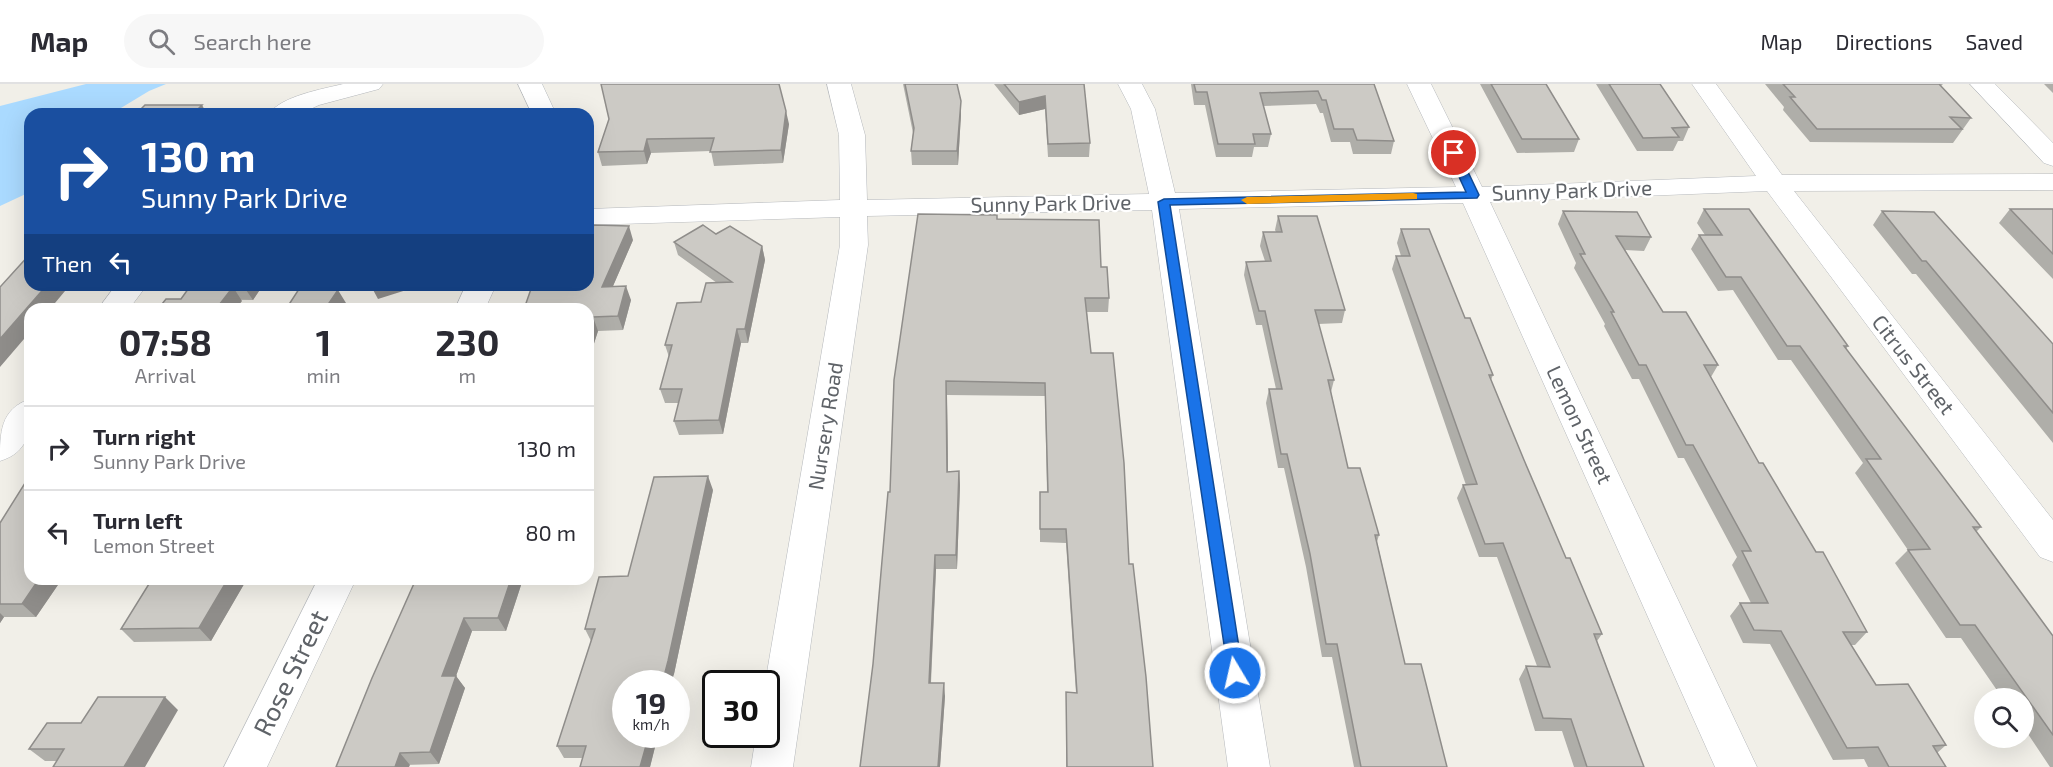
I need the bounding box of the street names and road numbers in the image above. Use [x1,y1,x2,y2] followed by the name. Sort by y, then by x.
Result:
[1491,174,1653,205] street label: Sunny Park Drive
[970,189,1132,216] street label: Sunny Park Drive
[1868,309,1961,419] street label: Citrus Street
[802,360,847,492] street label: Nursery Road
[1542,361,1619,487] street label: Lemon Street
[246,604,333,740] street label: Rose Street

